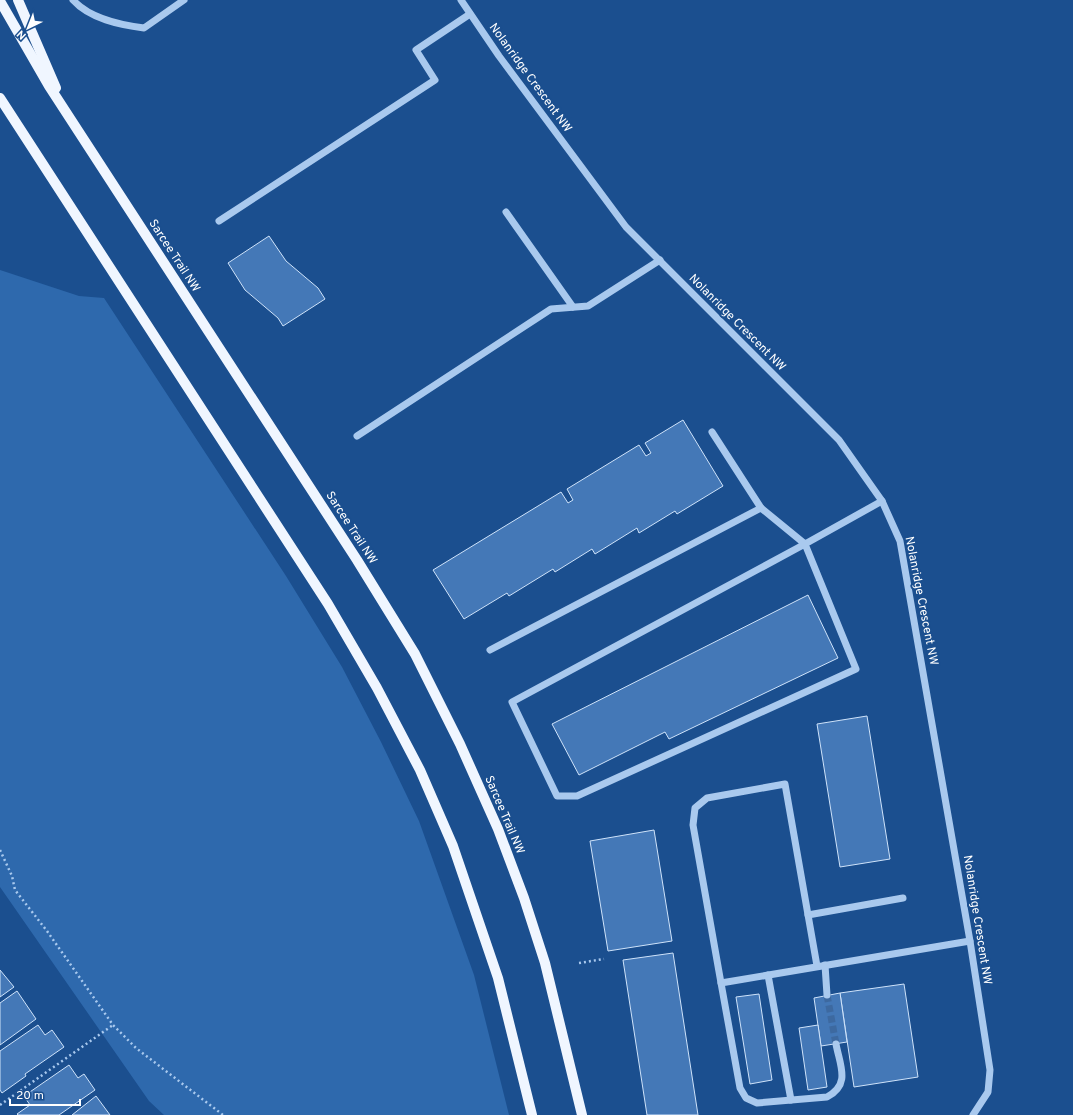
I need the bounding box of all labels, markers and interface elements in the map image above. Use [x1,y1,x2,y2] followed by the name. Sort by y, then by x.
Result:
[8,8,48,48] north arrow
[485,20,575,136] street label: Nolanridge Crescent NW
[14,27,30,42] text: N
[144,217,204,295] street label: Sarcee Trail NW
[685,271,789,375] street label: Nolanridge Crescent NW
[321,489,381,567] street label: Sarcee Trail NW
[901,535,941,667] street label: Nolanridge Crescent NW
[480,773,528,857] street label: Sarcee Trail NW
[959,854,995,986] street label: Nolanridge Crescent NW
[10,1081,80,1107] scale bar
[16,1088,44,1104] text: 20 m

